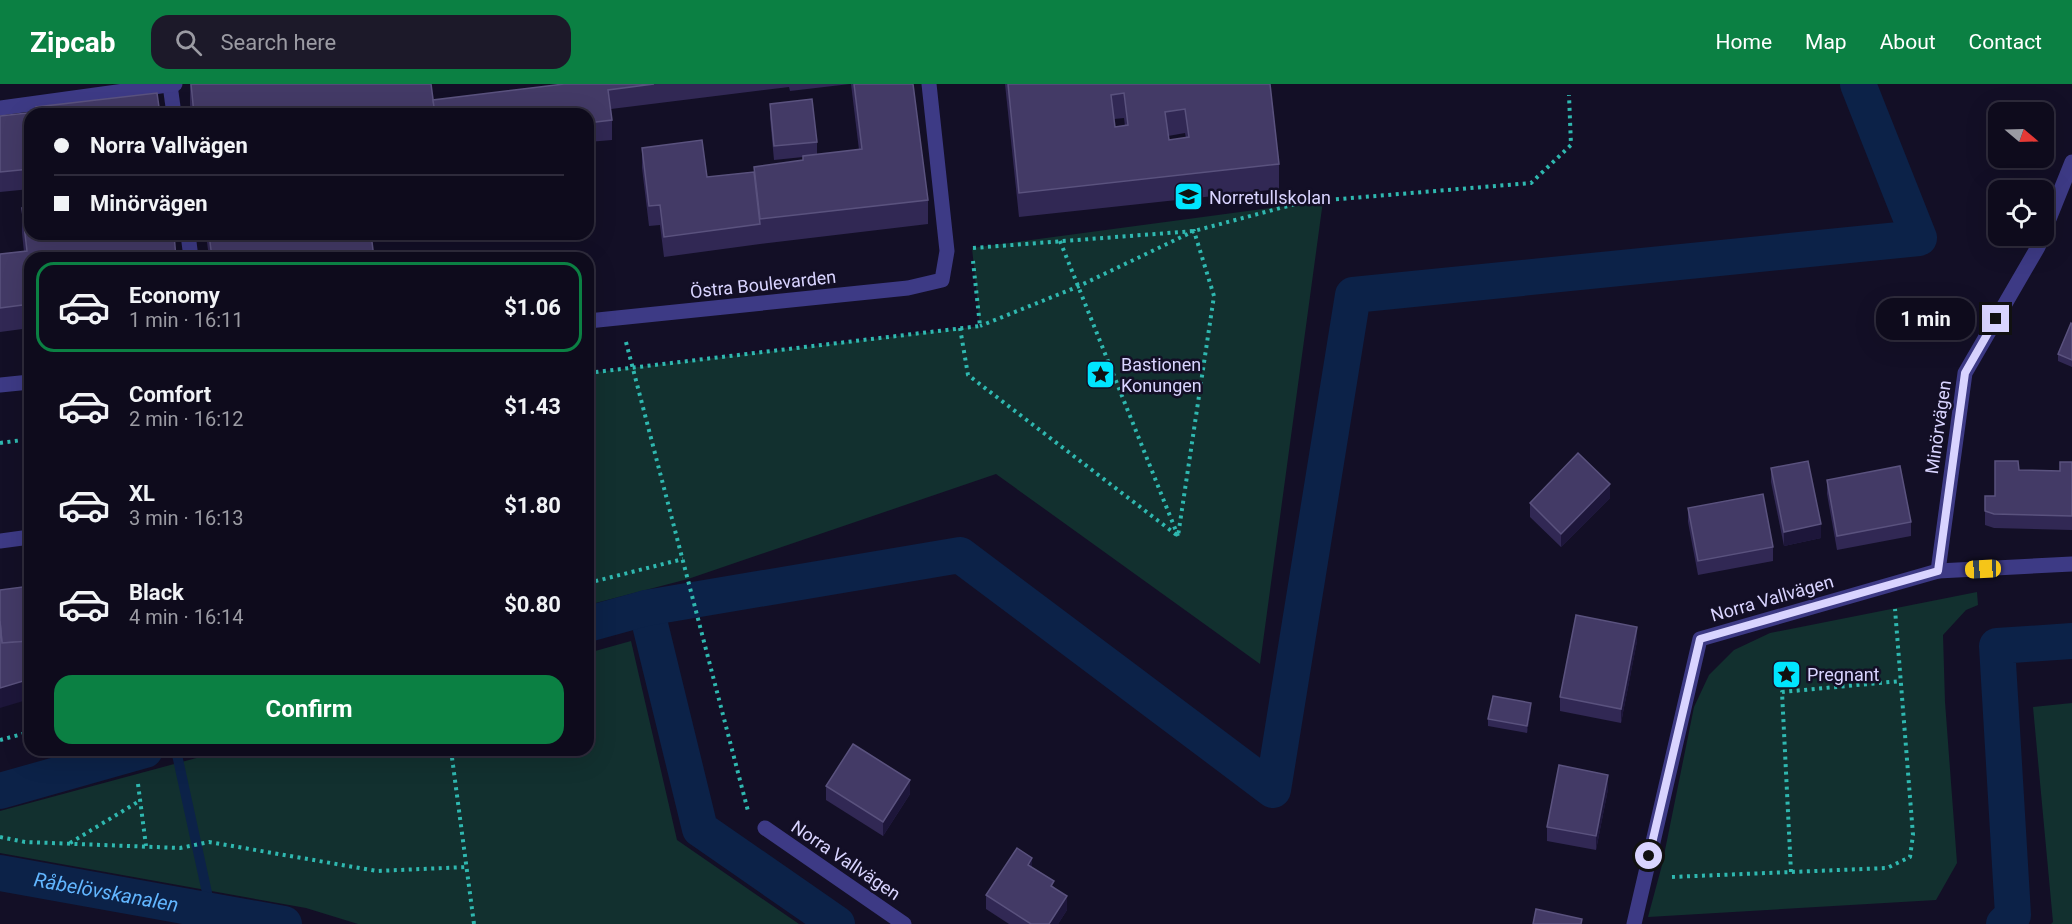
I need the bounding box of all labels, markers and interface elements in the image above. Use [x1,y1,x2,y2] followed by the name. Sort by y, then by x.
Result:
[151,15,571,69] search box
[30,26,115,59] text: Zipcab
[172,26,205,59] icon: search
[220,30,336,55] text: Search here
[1716,30,1772,54] text: Home
[1805,30,1847,54] text: Map
[1880,30,1936,54] text: About
[1969,30,2042,54] text: Contact
[1988,102,2054,168] north arrow
[1988,102,2054,246] map controls
[90,133,248,158] text: Norra Vallvägen
[1988,180,2054,246] button: locate
[1172,181,1204,213] school or university icon: Norretullskolan
[1209,187,1331,208] place label: Norretullskolan
[90,191,208,216] text: Minörvägen
[689,266,837,302] street label: Östra Boulevarden
[57,280,111,334] icon: car
[129,283,220,308] text: Economy
[504,295,561,320] text: $1.06
[1876,298,1975,340] callout: 1 min
[1982,305,2009,332] route end
[1900,307,1951,331] text: 1 min
[129,308,244,332] text: 1 min · 16:11
[1121,354,1202,396] place label: Bastionen Konungen
[1084,358,1116,390] place icon: Bastionen Konungen
[57,379,111,433] icon: car
[1921,379,1955,475] street label: Minörvägen
[129,382,211,407] text: Comfort
[504,394,561,419] text: $1.43
[129,407,244,431] text: 2 min · 16:12
[57,478,111,532] icon: car
[129,481,155,506] text: XL
[504,493,561,518] text: $1.80
[129,506,244,530] text: 3 min · 16:13
[1965,559,2001,579] car
[1708,570,1836,626] street label: Norra Vallvägen
[57,577,111,631] icon: car
[129,580,184,605] text: Black
[504,592,561,617] text: $0.80
[129,605,244,629] text: 4 min · 16:14
[1770,658,1802,690] place icon: Pregnant
[1807,664,1880,685] place label: Pregnant
[54,675,564,744] button: Confirm
[788,816,904,904] street label: Norra Vallvägen
[1635,842,1662,869] route start
[32,867,180,917] water label: Råbelövskanalen

